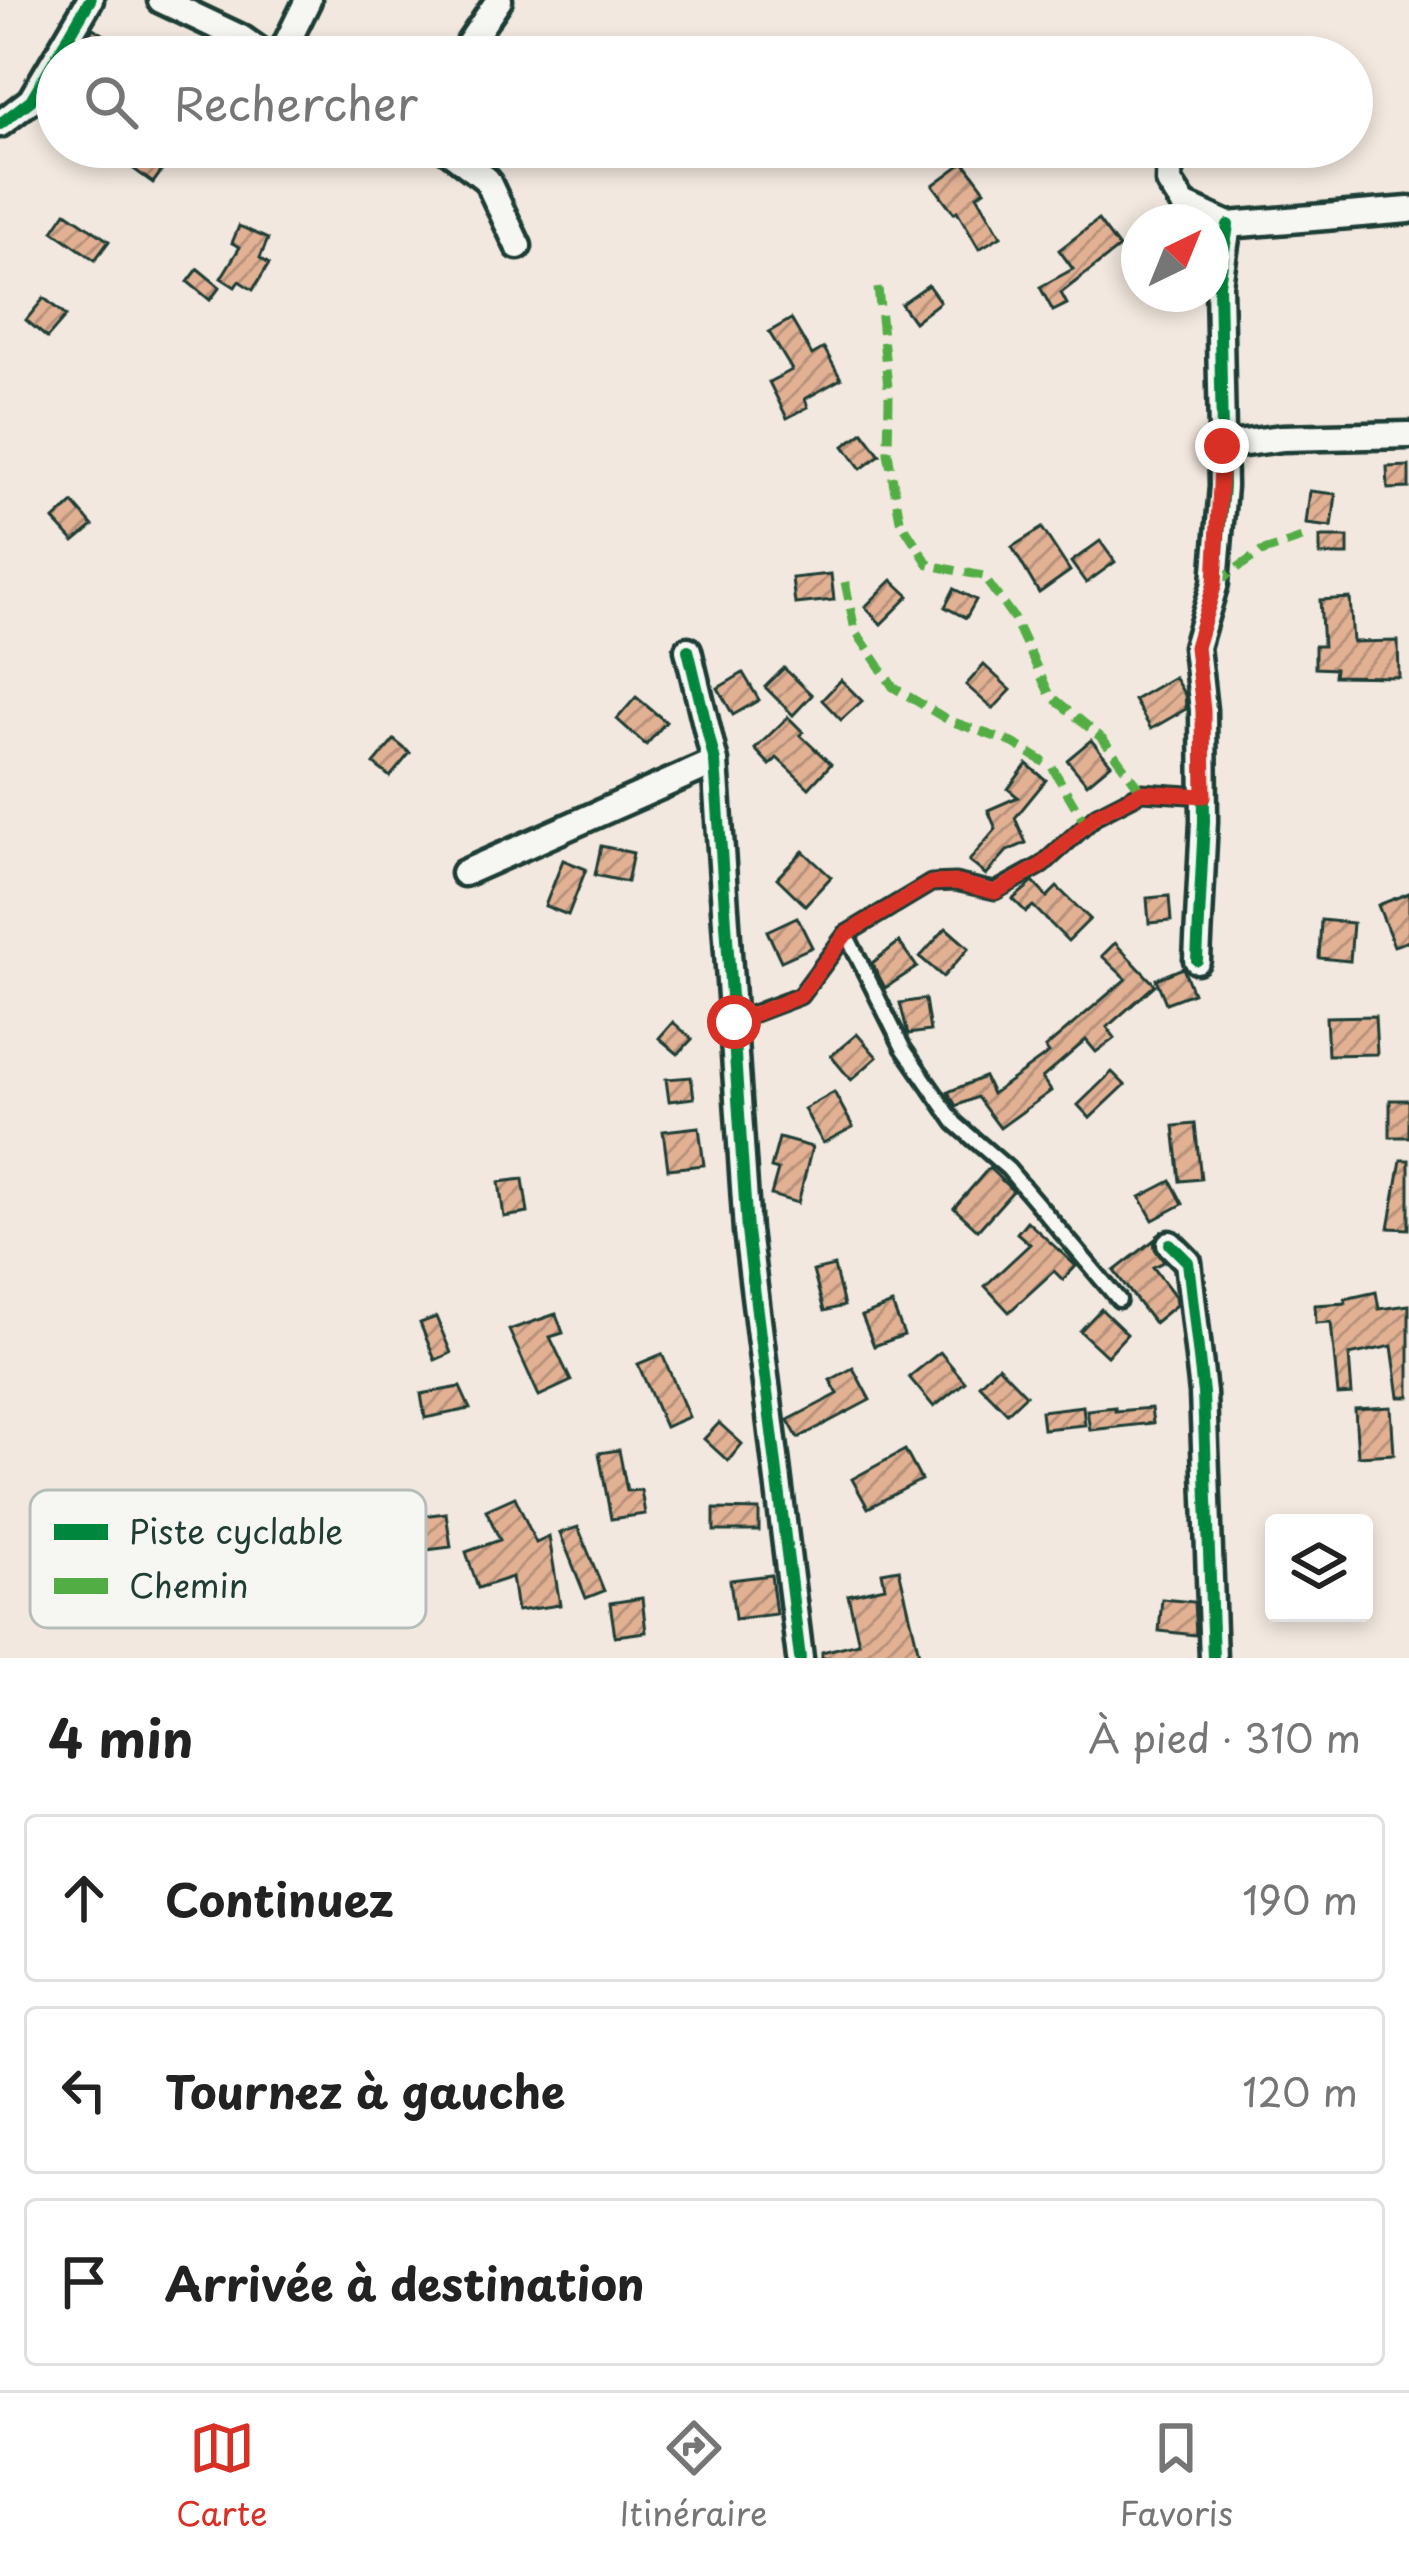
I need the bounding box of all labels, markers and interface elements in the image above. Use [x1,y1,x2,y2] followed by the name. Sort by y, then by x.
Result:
[36,36,1373,168] search box
[174,68,418,136] text: Rechercher
[78,69,144,135] icon: search
[1121,204,1229,312] north arrow
[1195,419,1249,473] route end
[707,995,761,1049] route start
[30,1490,426,1628] legend
[129,1505,343,1555] text: Piste cyclable
[1265,1514,1373,1622] map controls
[1265,1514,1373,1622] button: layers
[129,1559,249,1609] text: Chemin
[48,1698,193,1775] text: 4 min
[1088,1707,1361,1766] text: À pied · 310 m
[165,1864,394,1932] text: Continuez
[51,1865,117,1931] icon: ahead
[1242,1869,1358,1928] text: 190 m
[165,2056,566,2124] text: Tournez à gauche
[51,2057,117,2123] icon: left
[1242,2061,1358,2120] text: 120 m
[165,2248,645,2316] text: Arrivée à destination
[51,2249,117,2315] icon: arrive
[176,2415,267,2537] tab: Carte
[619,2415,768,2537] tab: Itinéraire
[1120,2415,1233,2537] tab: Favoris

